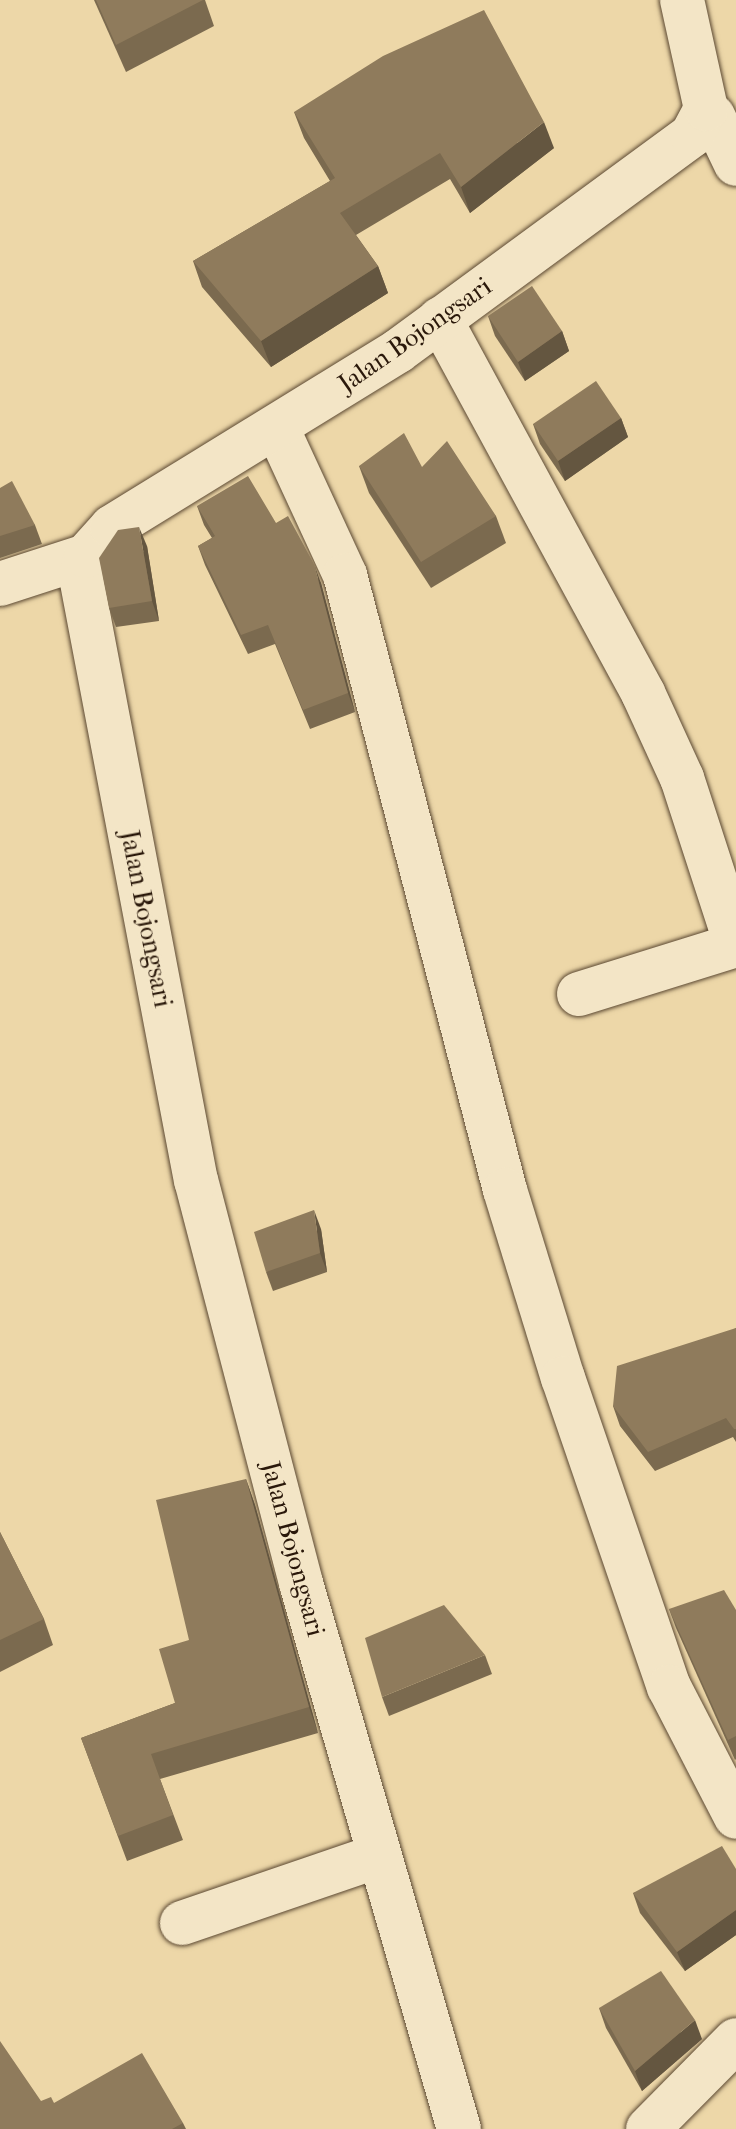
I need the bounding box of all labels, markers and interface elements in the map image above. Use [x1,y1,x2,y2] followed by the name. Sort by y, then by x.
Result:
[332,271,498,399] street label: Jalan Bojongsari
[114,828,178,1010] street label: Jalan Bojongsari
[255,1458,331,1640] street label: Jalan Bojongsari

